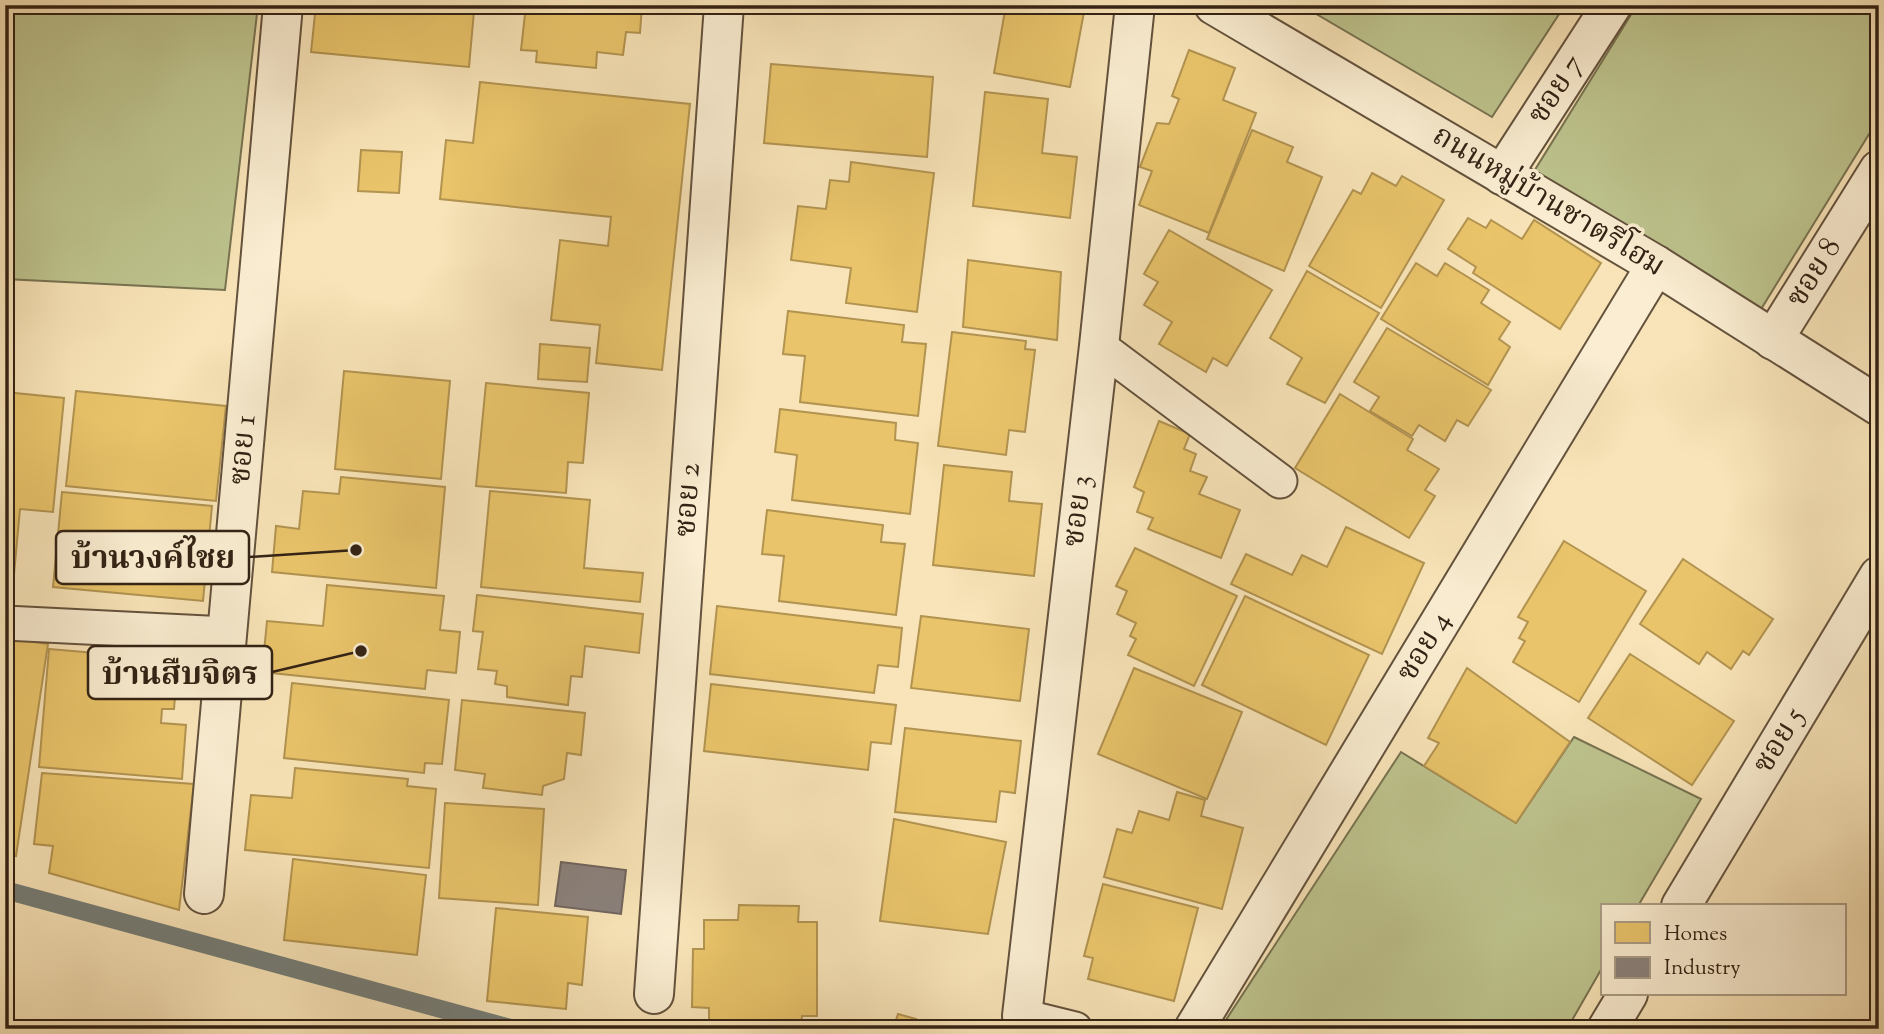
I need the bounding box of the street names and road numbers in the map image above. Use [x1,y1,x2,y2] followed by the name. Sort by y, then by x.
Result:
[1519,47,1595,133] street label: ซอย 7
[1424,114,1673,289] street label: ถนนหมู่บ้านชาตรีโฮม
[1777,230,1853,316] street label: ซอย 8
[220,413,268,487] street label: ซอย 1
[665,462,713,538] street label: ซอย 2
[1053,473,1105,549] street label: ซอย 3
[1387,604,1463,690] street label: ซอย 4
[1743,700,1817,782] street label: ซอย 5

